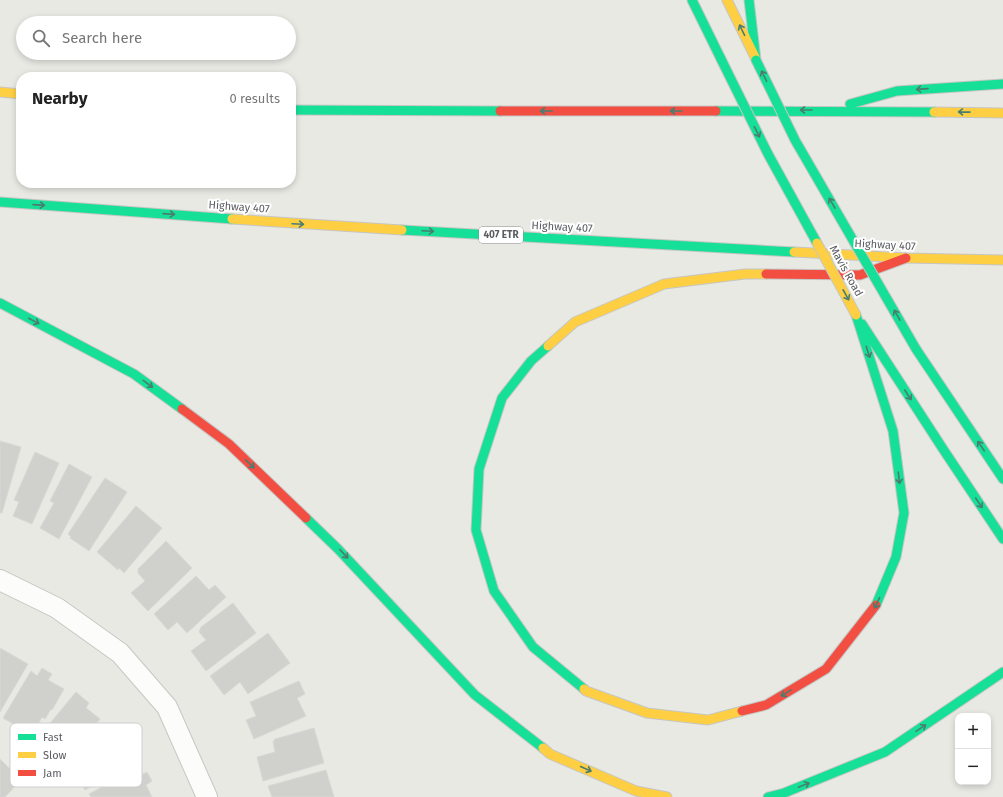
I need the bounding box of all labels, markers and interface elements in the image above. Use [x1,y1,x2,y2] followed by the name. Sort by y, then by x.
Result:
[16,16,296,60] search box
[738,24,745,36] one-way arrow
[30,27,52,49] icon: search
[62,29,142,47] text: Search here
[760,70,767,82] one-way arrow
[916,86,929,93] one-way arrow
[32,88,87,109] text: Nearby
[229,91,280,106] text: 0 results
[540,107,553,115] one-way arrow
[670,107,683,115] one-way arrow
[800,107,813,114] one-way arrow
[958,108,971,116] one-way arrow
[754,126,761,138] one-way arrow
[827,197,835,209] one-way arrow
[208,198,270,216] street label: Highway 407
[32,201,45,208] one-way arrow
[162,211,175,218] one-way arrow
[531,219,593,235] street label: Highway 407
[291,220,304,227] one-way arrow
[421,227,434,235] one-way arrow
[479,227,523,243] road number: 407 ETR
[854,237,916,253] street label: Highway 407
[827,243,865,299] street label: Mavis Road
[842,289,850,301] one-way arrow
[892,310,900,322] one-way arrow
[28,318,40,325] one-way arrow
[865,345,872,358] one-way arrow
[142,380,153,388] one-way arrow
[904,389,912,401] one-way arrow
[977,441,985,452] one-way arrow
[245,459,255,469] one-way arrow
[895,471,903,484] one-way arrow
[975,498,983,509] one-way arrow
[339,549,348,559] one-way arrow
[873,596,880,608] one-way arrow
[781,689,792,697] one-way arrow
[955,713,991,785] map controls
[955,713,991,749] button: +
[10,723,142,787] legend
[915,724,926,732] one-way arrow
[43,731,63,744] text: Fast
[43,749,67,762] text: Slow
[955,749,991,785] button: −
[580,766,592,774] one-way arrow
[43,767,62,780] text: Jam
[798,781,810,788] one-way arrow

